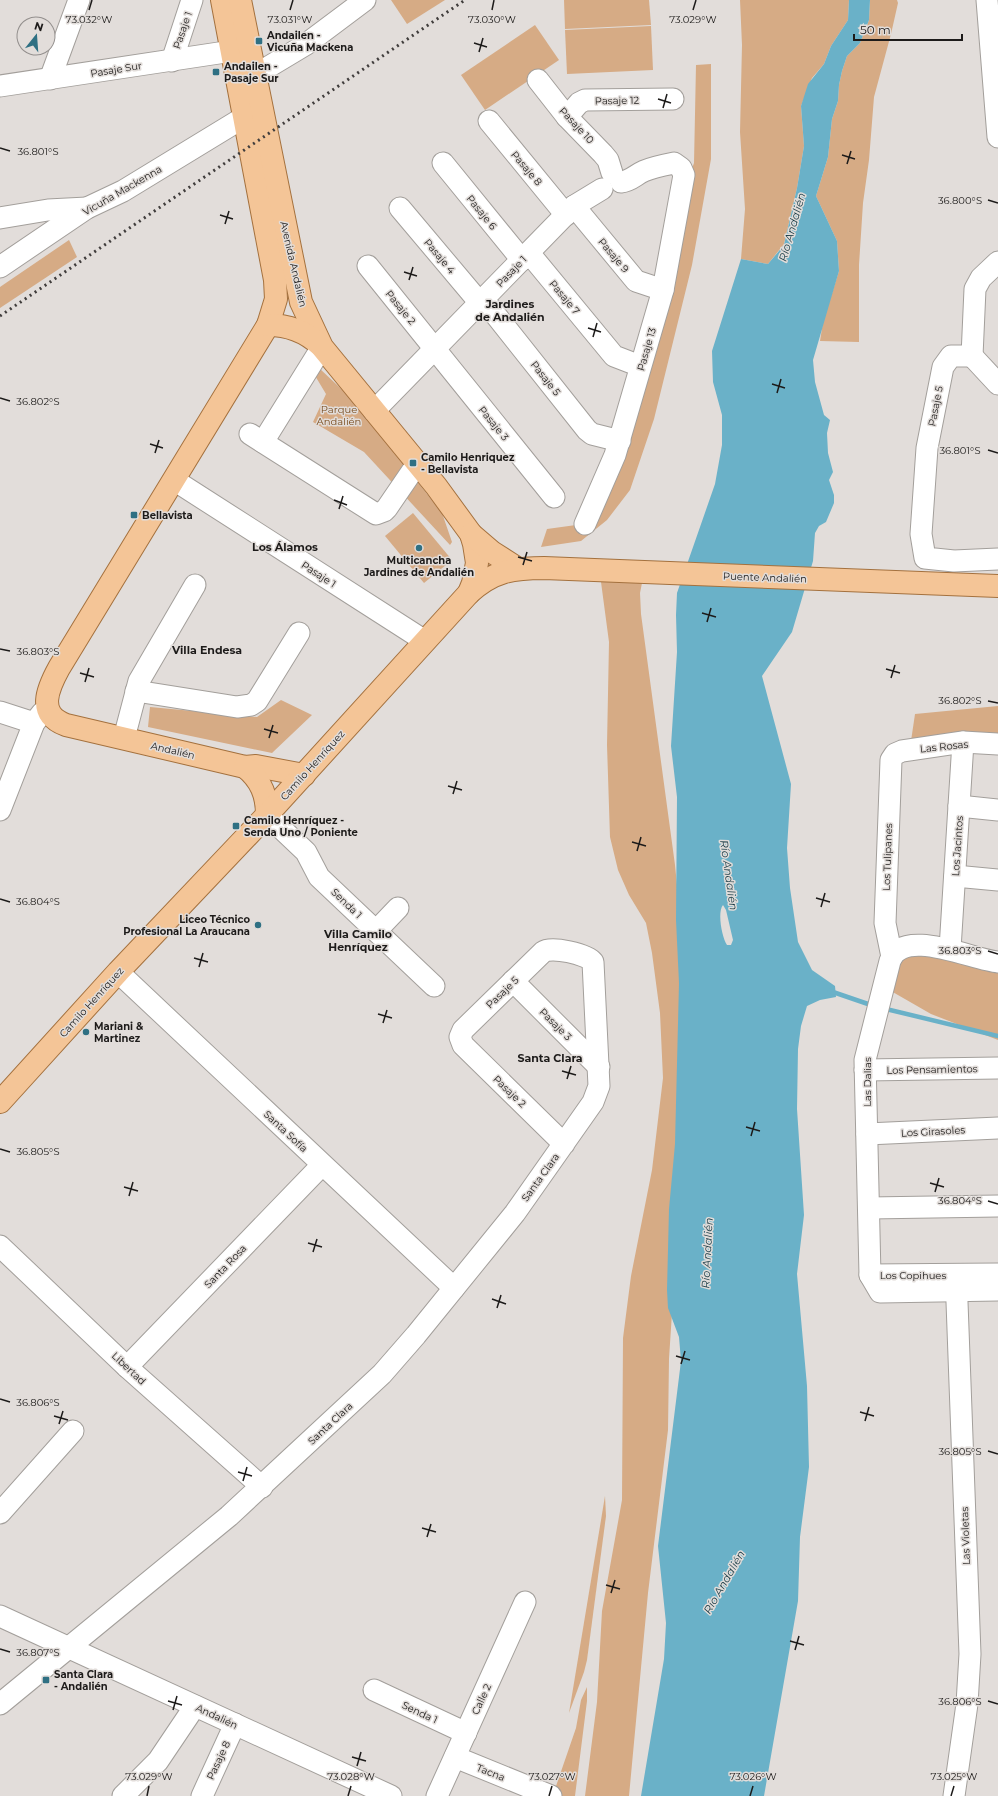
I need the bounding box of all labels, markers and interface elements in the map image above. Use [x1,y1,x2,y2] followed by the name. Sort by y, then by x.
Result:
[170,10,195,51] street label: Pasaje 1
[66,13,112,26] text: 73.032°W
[268,13,312,26] text: 73.031°W
[468,13,516,26] text: 73.030°W
[669,13,717,26] text: 73.029°W
[16,16,56,56] north arrow
[854,16,962,42] scale bar
[33,18,45,34] text: N
[860,22,891,37] text: 50 m
[266,29,353,54] place label: Andailen - Vicuña Mackena
[254,36,264,46] marker: Andailen - Vicuña Mackena
[89,59,143,80] street label: Pasaje Sur
[223,60,279,85] place label: Andailen - Pasaje Sur
[211,67,221,77] marker: Andailen - Pasaje Sur
[595,94,640,107] street label: Pasaje 12
[556,104,597,147] street label: Pasaje 10
[17,145,59,158] text: 36.801°S
[508,148,545,188] street label: Pasaje 8
[80,162,164,218] street label: Vicuña Mackenna
[775,191,809,263] water label: Río Andalién
[464,192,500,232] street label: Pasaje 6
[938,194,982,207] text: 36.800°S
[277,220,310,308] street label: Avenida Andalién
[595,235,632,275] street label: Pasaje 9
[421,236,458,277] street label: Pasaje 4
[493,253,529,290] street label: Pasaje 1
[546,277,583,317] street label: Pasaje 7
[383,287,419,328] street label: Pasaje 2
[475,297,545,324] district label: Jardines de Andalién
[634,326,659,372] street label: Pasaje 13
[528,358,563,399] street label: Pasaje 5
[925,385,946,427] street label: Pasaje 5
[16,395,60,408] text: 36.802°S
[317,403,361,428] park label: Parque Andalién
[476,403,512,444] street label: Pasaje 3
[939,444,981,457] text: 36.801°S
[421,451,515,476] place label: Camilo Henriquez - Bellavista
[408,458,418,468] marker: Camilo Henriquez - Bellavista
[142,509,193,522] place label: Bellavista
[129,510,139,520] marker: Bellavista
[252,540,318,554] district label: Los Álamos
[414,543,424,553] marker: Multicancha Jardines de Andalién
[363,554,474,579] place label: Multicancha Jardines de Andalién
[299,558,339,590] street label: Pasaje 1
[723,570,807,585] street label: Puente Andalién
[171,643,242,657] district label: Villa Endesa
[17,645,59,658] text: 36.803°S
[938,694,982,707] text: 36.802°S
[277,728,347,803] street label: Camilo Henríquez
[919,737,969,755] street label: Las Rosas
[150,739,196,762] street label: Andalién
[244,814,358,839] place label: Camilo Henríquez - Senda Uno / Poniente
[949,815,966,877] street label: Los Jacintos
[231,821,241,831] marker: Camilo Henríquez - Senda Uno / Poniente
[880,823,895,891] street label: Los Tulipanes
[717,839,741,911] water label: Río Andalién
[329,886,365,921] street label: Senda 1
[16,895,60,908] text: 36.804°S
[123,913,250,938] place label: Liceo Técnico Profesional La Araucana
[253,920,263,930] marker: Liceo Técnico Profesional La Araucana
[323,927,392,954] district label: Villa Camilo Henríquez
[939,944,981,957] text: 36.803°S
[56,965,126,1040] street label: Camilo Henríquez
[483,973,522,1011] street label: Pasaje 5
[537,1005,575,1044] street label: Pasaje 3
[94,1020,144,1045] place label: Mariani & Martinez
[81,1027,91,1037] marker: Mariani & Martinez
[517,1051,583,1065] district label: Santa Clara
[861,1057,874,1107] street label: Las Dalias
[886,1062,978,1077] street label: Los Pensamientos
[490,1073,529,1110] street label: Pasaje 2
[261,1108,310,1155] street label: Santa Sofía
[901,1123,966,1140] street label: Los Girasoles
[16,1145,60,1158] text: 36.805°S
[519,1151,562,1204] street label: Santa Clara
[938,1194,982,1207] text: 36.804°S
[698,1217,716,1289] water label: Río Andalién
[201,1242,249,1291] street label: Santa Rosa
[880,1269,946,1282] street label: Los Copihues
[109,1349,148,1387] street label: Libertad
[16,1396,60,1409] text: 36.806°S
[305,1399,355,1447] street label: Santa Clara
[938,1445,982,1458] text: 36.805°S
[958,1506,973,1565] street label: Las Violetas
[700,1548,748,1616] water label: Río Andalién
[16,1646,60,1659] text: 36.807°S
[54,1668,113,1693] place label: Santa Clara - Andalién
[41,1675,51,1685] marker: Santa Clara - Andalién
[469,1681,494,1717] street label: Calle 2
[938,1695,982,1708] text: 36.806°S
[400,1699,440,1726] street label: Senda 1
[194,1701,240,1732] street label: Andalién
[204,1739,233,1782] street label: Pasaje 8
[475,1761,507,1784] street label: Tacna
[125,1770,173,1783] text: 73.029°W
[327,1770,375,1783] text: 73.028°W
[528,1770,576,1783] text: 73.027°W
[729,1770,777,1783] text: 73.026°W
[931,1770,977,1783] text: 73.025°W

